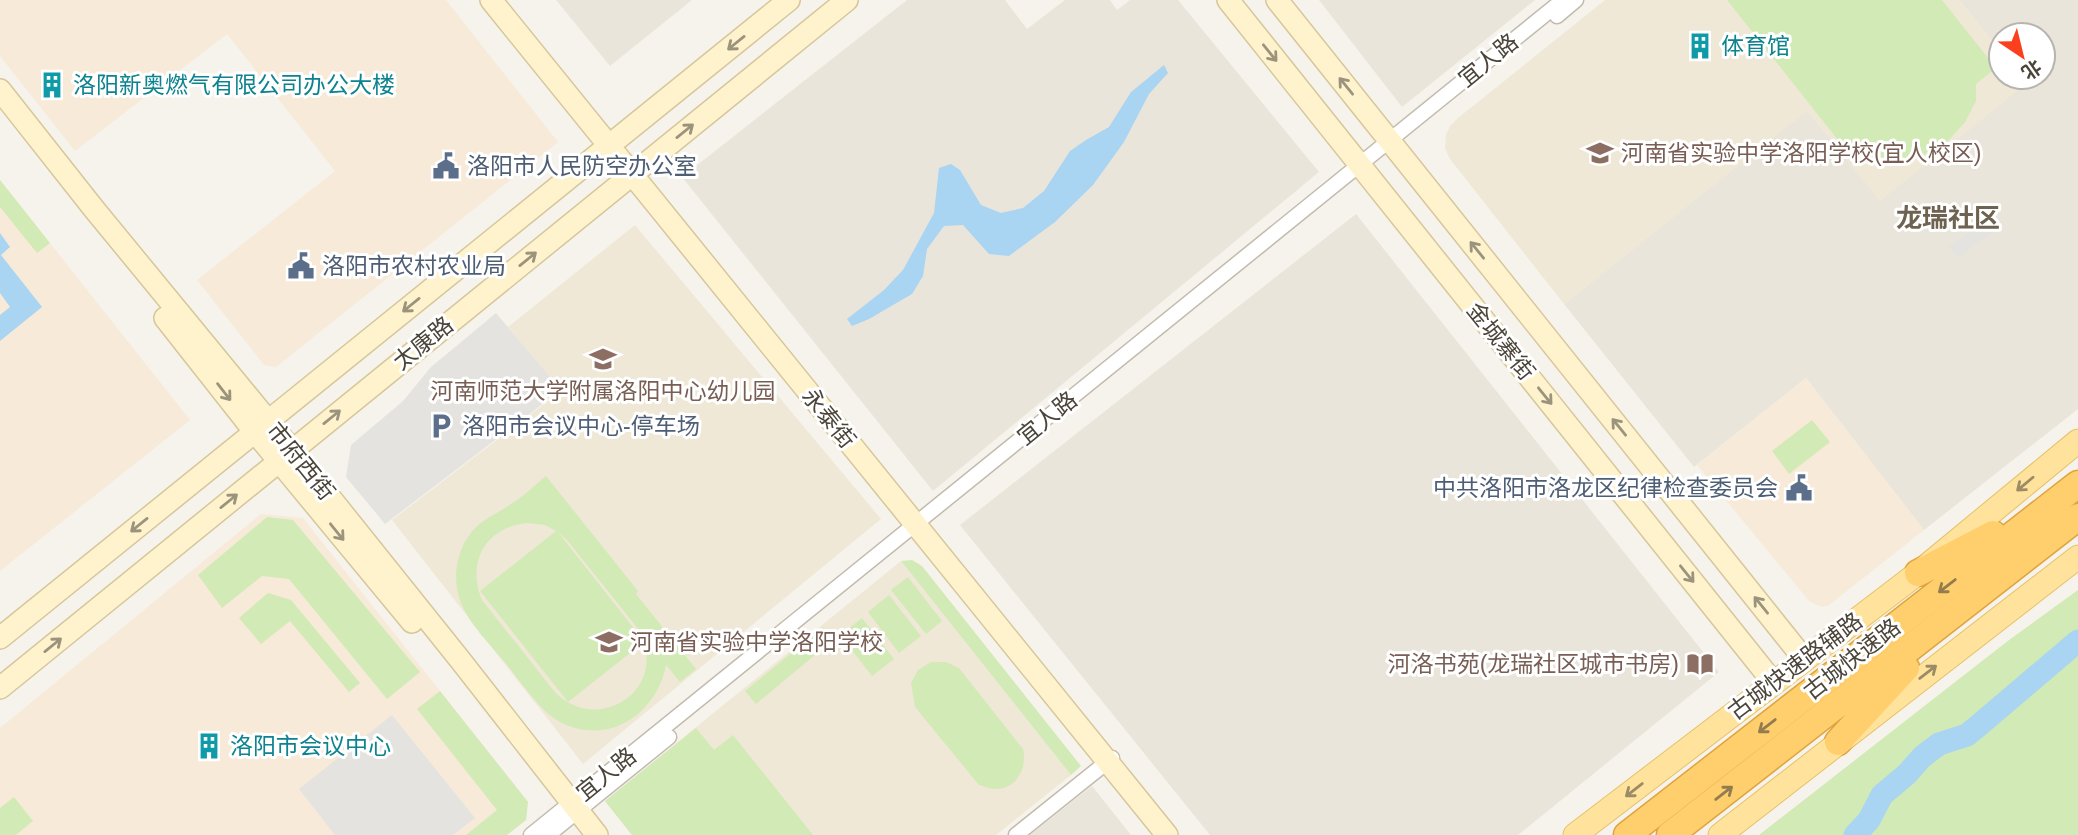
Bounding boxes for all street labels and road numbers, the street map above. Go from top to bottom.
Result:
street label: 宜人路 [1453,28,1523,92]
street label: 金城寨街 [1462,297,1540,385]
street label: 太康路 [388,311,458,375]
street label: 永泰街 [797,383,861,453]
street label: 宜人路 [1012,386,1082,450]
street label: 市府西街 [262,417,340,505]
street label: 古城快速路辅路 [1723,607,1867,725]
street label: 古城快速路 [1799,613,1905,705]
street label: 宜人路 [571,742,641,806]

